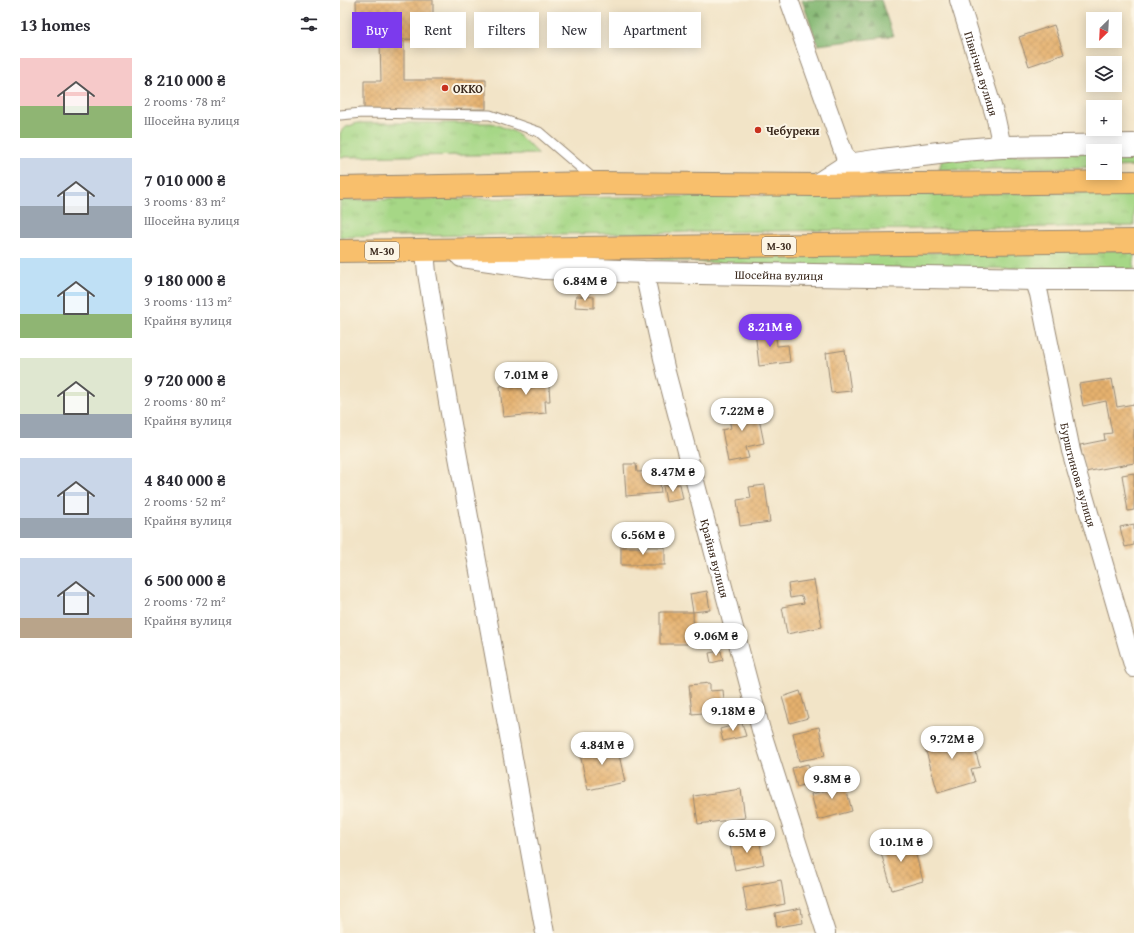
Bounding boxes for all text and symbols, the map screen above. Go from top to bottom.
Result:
text: 13 homes [20,12,91,37]
chip: Buy [352,12,402,48]
chip: Rent [410,12,466,48]
chip: Filters [474,12,539,48]
chip: New [547,12,601,48]
chip: Apartment [609,12,701,48]
north arrow [1086,12,1122,48]
map controls [1086,12,1122,180]
icon: filters [298,13,320,35]
street label: Північна вулиця [961,29,1003,118]
button: layers [1086,56,1122,92]
text: 8 210 000 ₴ [144,67,226,92]
icon: home [52,74,100,122]
place label: OKKO [453,80,483,97]
marker: OKKO [440,83,450,93]
text: 2 rooms · 78 m² [144,92,226,111]
button: + [1086,100,1122,136]
text: Шосейна вулиця [144,111,240,130]
place label: Чебуреки [766,122,820,139]
marker: Чебуреки [753,125,763,135]
button: − [1086,144,1122,180]
text: 7 010 000 ₴ [144,167,226,192]
icon: home [52,174,100,222]
text: 3 rooms · 83 m² [144,192,226,211]
text: Шосейна вулиця [144,211,240,230]
road number: М-30 [762,237,796,255]
road number: М-30 [365,242,399,260]
street label: Шосейна вулиця [735,265,823,284]
text: 9 180 000 ₴ [144,267,226,292]
pin: 6.84M ₴ [548,268,622,302]
text: 6.84M ₴ [563,271,607,290]
icon: home [52,274,100,322]
text: 3 rooms · 113 m² [144,292,232,311]
text: Крайня вулиця [144,311,232,330]
pin: 8.21M ₴ [733,314,807,348]
text: 8.21M ₴ [748,317,792,336]
pin: 7.01M ₴ [489,362,563,396]
text: 7.01M ₴ [504,365,548,384]
text: 9 720 000 ₴ [144,367,226,392]
icon: home [52,374,100,422]
text: 2 rooms · 80 m² [144,392,226,411]
pin: 7.22M ₴ [705,398,779,432]
text: 7.22M ₴ [720,401,764,420]
text: Крайня вулиця [144,411,232,430]
street label: Бурштинова вулиця [1057,421,1101,529]
pin: 8.47M ₴ [636,459,710,493]
text: 8.47M ₴ [651,462,695,481]
text: 4 840 000 ₴ [144,467,226,492]
icon: home [52,474,100,522]
text: 2 rooms · 52 m² [144,492,226,511]
text: Крайня вулиця [144,511,232,530]
street label: Крайня вулиця [697,517,734,600]
pin: 6.56M ₴ [606,522,680,556]
text: 6.56M ₴ [621,525,665,544]
text: 6 500 000 ₴ [144,567,226,592]
icon: home [52,574,100,622]
text: 2 rooms · 72 m² [144,592,226,611]
text: Крайня вулиця [144,611,232,630]
pin: 9.06M ₴ [679,623,753,657]
text: 9.06M ₴ [694,626,738,645]
pin: 9.18M ₴ [696,698,770,732]
text: 9.18M ₴ [711,701,755,720]
pin: 9.72M ₴ [915,726,989,760]
text: 9.72M ₴ [930,729,974,748]
pin: 4.84M ₴ [565,732,639,766]
text: 4.84M ₴ [580,735,624,754]
pin: 9.8M ₴ [799,766,865,800]
text: 9.8M ₴ [813,769,851,788]
pin: 6.5M ₴ [714,820,780,854]
text: 6.5M ₴ [728,823,766,842]
pin: 10.1M ₴ [864,829,938,863]
text: 10.1M ₴ [879,832,923,851]

